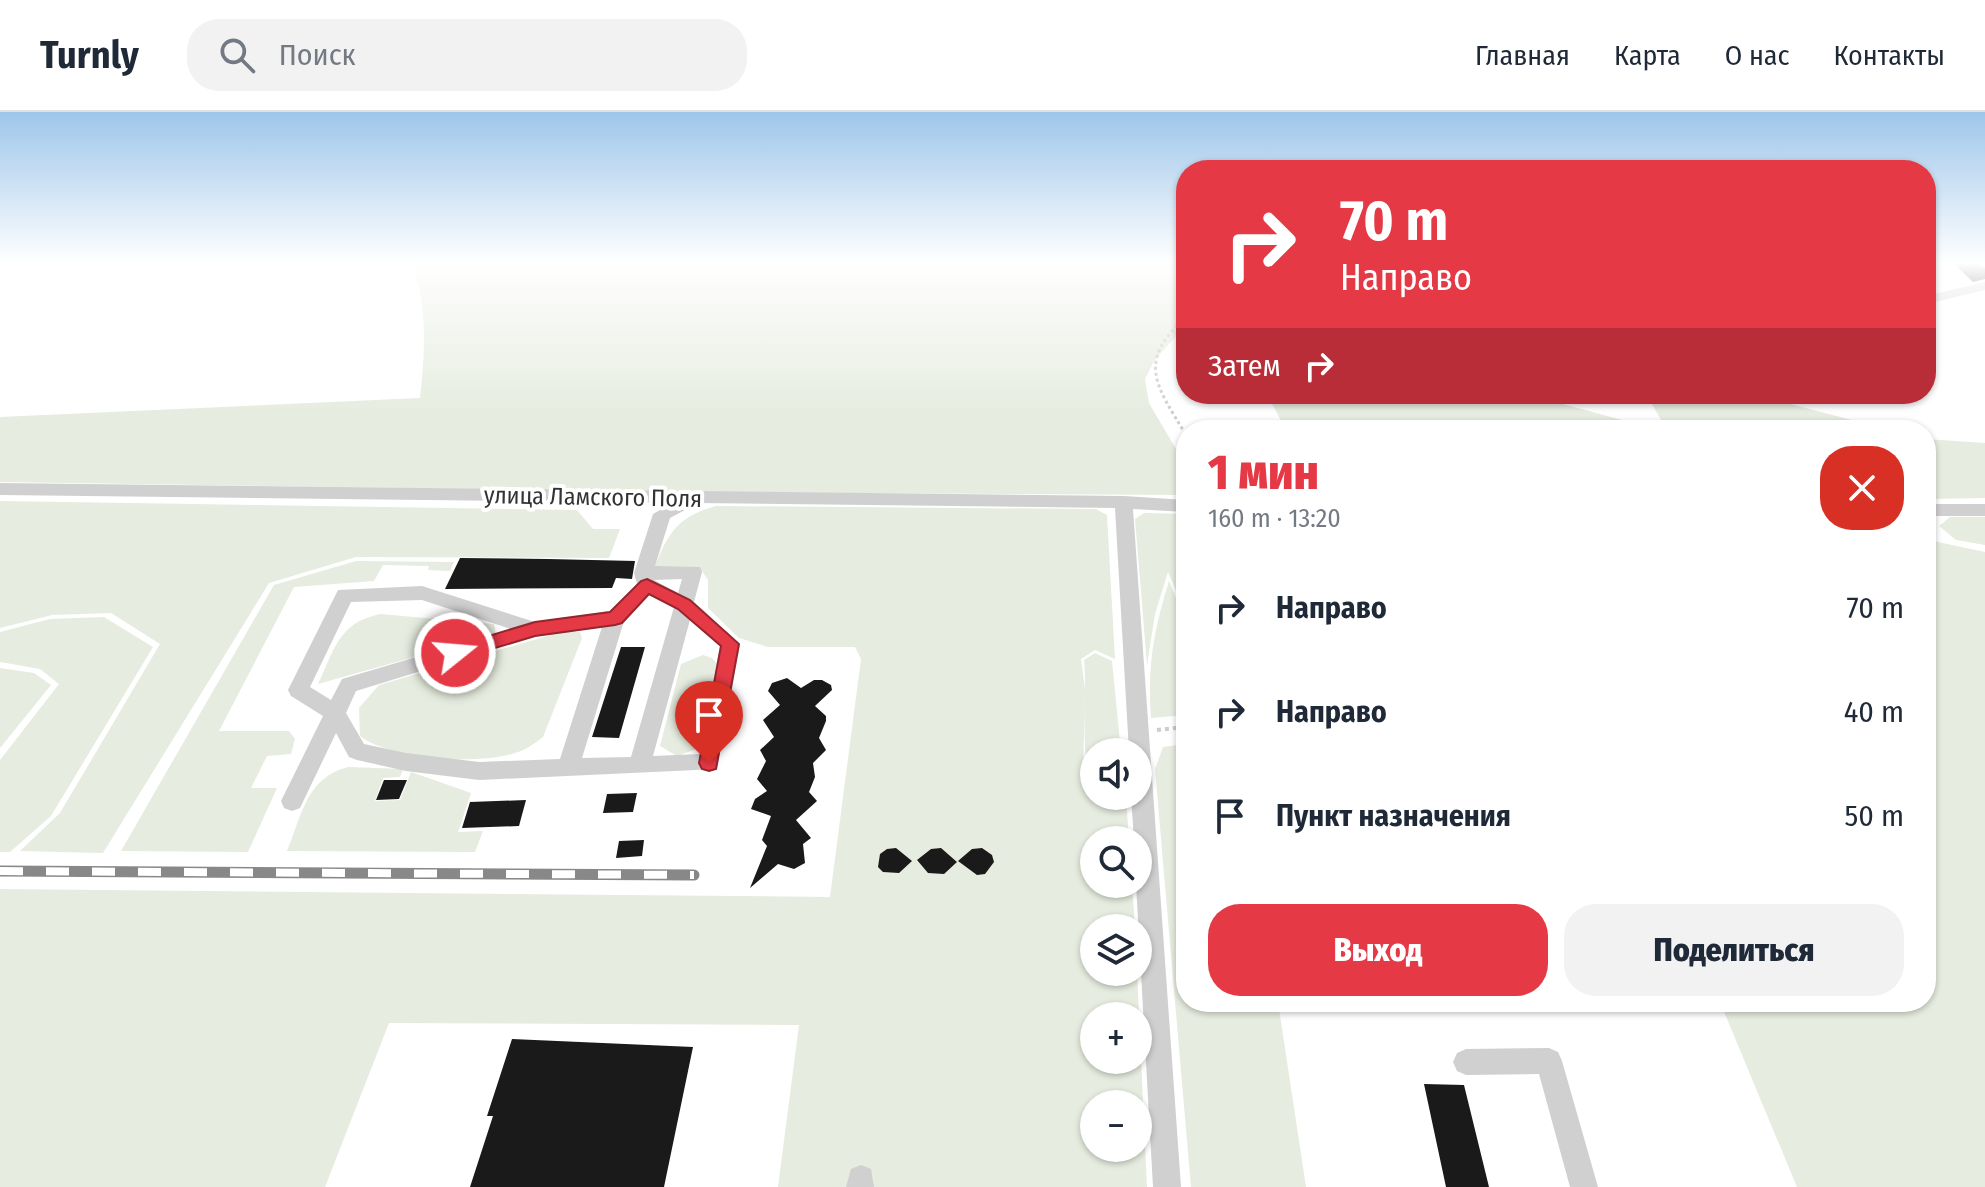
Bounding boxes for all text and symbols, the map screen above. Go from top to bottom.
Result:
search box [187,19,747,91]
text: Turnly [40,32,139,78]
icon: search [215,33,259,77]
text: Поиск [279,37,356,73]
text: Главная [1475,39,1570,72]
text: Карта [1614,39,1681,72]
text: О нас [1725,39,1790,72]
text: Контакты [1834,39,1945,72]
text: 70 m [1340,188,1448,255]
icon: right [1208,192,1312,296]
text: Направо [1340,256,1472,300]
icon: right [1297,344,1341,388]
text: Затем [1208,348,1281,384]
text: 1 мин [1208,444,1319,502]
button: close [1820,446,1904,530]
street label: улица Ламского Поля [484,481,702,513]
text: 160 m · 13:20 [1208,503,1341,534]
icon: right [1208,586,1252,630]
text: Направо [1276,590,1387,626]
text: 70 m [1846,590,1904,626]
position arrow [413,611,497,695]
pin [675,681,743,763]
icon: right [1208,690,1252,734]
icon: arrive [687,693,731,737]
text: Направо [1276,694,1387,730]
text: 40 m [1844,694,1904,730]
map controls [1080,738,1152,1162]
button: sound [1080,738,1152,810]
icon: arrive [1208,794,1252,838]
text: Пункт назначения [1276,798,1511,834]
text: 50 m [1844,798,1904,834]
button: search [1080,826,1152,898]
button: Выход [1208,904,1548,996]
button: Поделиться [1564,904,1904,996]
button: layers [1080,914,1152,986]
button: + [1080,1002,1152,1074]
button: − [1080,1090,1152,1162]

